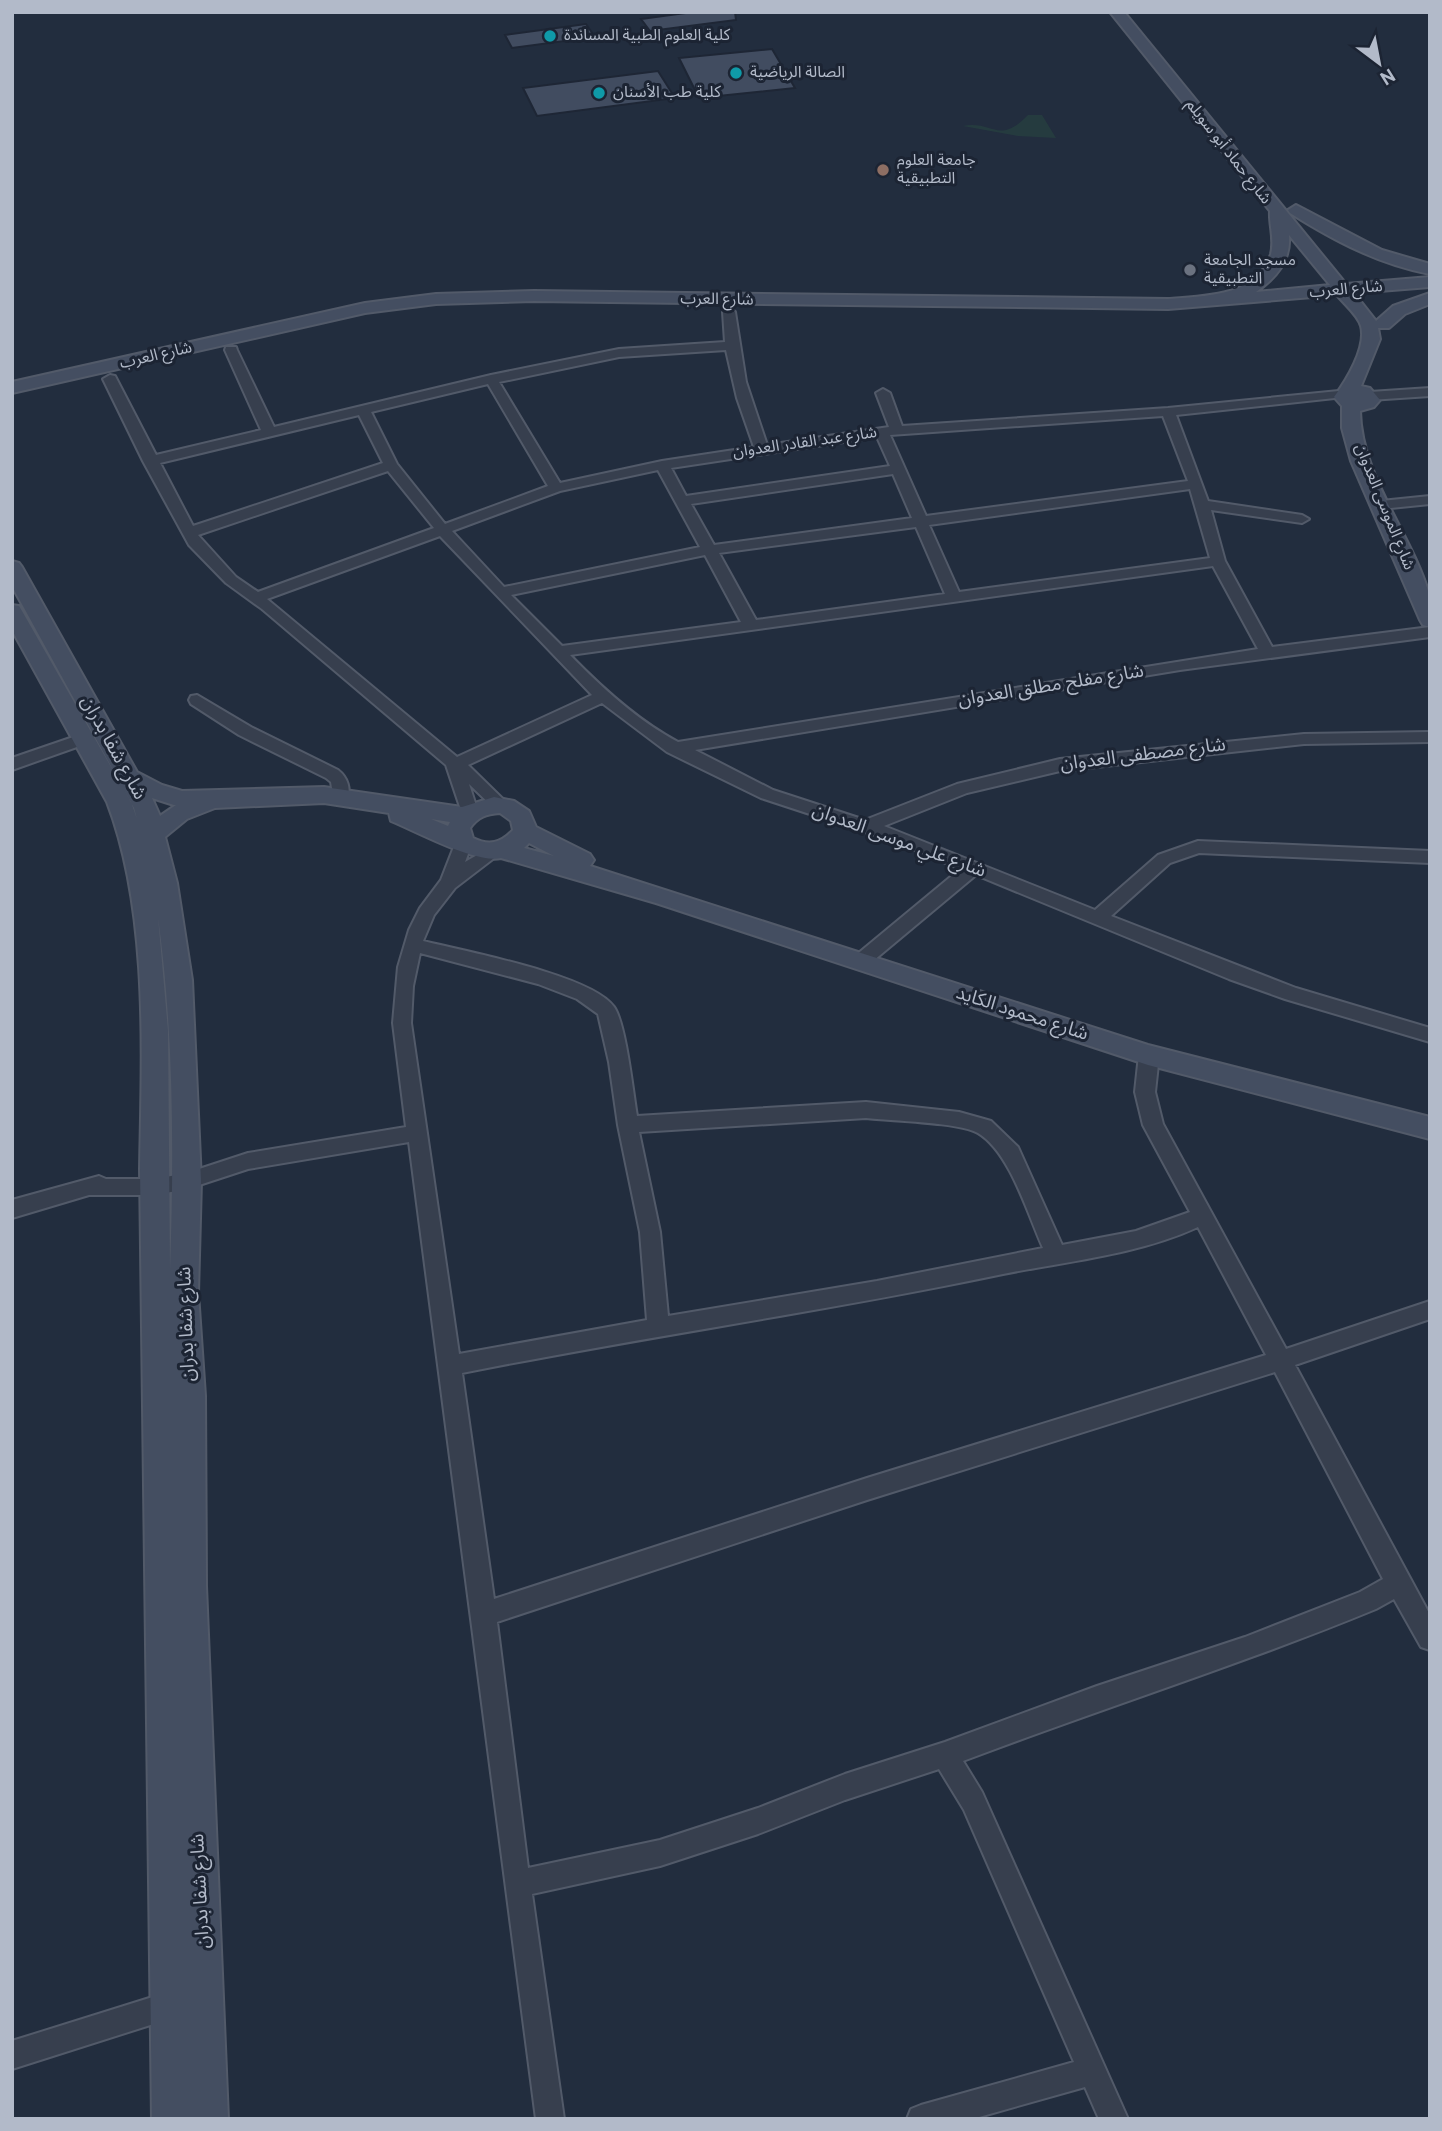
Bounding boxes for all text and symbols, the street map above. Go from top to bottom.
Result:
place label: كلية العلوم الطبية المساندة [564,26,731,47]
marker: كلية العلوم الطبية المساندة [542,28,558,44]
north arrow [1344,28,1414,98]
text: N [1375,62,1399,90]
place label: الصالة الرياضية [750,63,845,83]
marker: الصالة الرياضية [728,65,744,81]
place label: كلية طب الأسنان [613,83,721,103]
marker: كلية طب الأسنان [591,85,607,101]
street label: شارع حماد أبو سويلم [1180,95,1276,209]
place label: جامعة العلوم التطبيقية [897,151,976,189]
marker: جامعة العلوم التطبيقية [875,162,891,178]
place label: مسجد الجامعة التطبيقية [1204,251,1296,289]
marker: مسجد الجامعة التطبيقية [1182,262,1198,278]
street label: شارع العرب [1309,277,1384,304]
street label: شارع العرب [680,289,754,312]
street label: شارع العرب [118,338,194,375]
street label: شارع عبد القادر العدوان [732,423,878,464]
street label: شارع الموسى العدوان [1349,441,1418,573]
street label: شارع مفلح مطلق العدوان [956,659,1146,714]
street label: شارع شفا بدران [75,692,151,804]
street label: شارع مصطفى العدوان [1059,733,1227,777]
street label: شارع علي موسى العدوان [808,798,989,885]
street label: شارع محمود الكايد [953,981,1091,1047]
street label: شارع شفا بدران [173,1266,201,1382]
street label: شارع شفا بدران [186,1833,216,1949]

